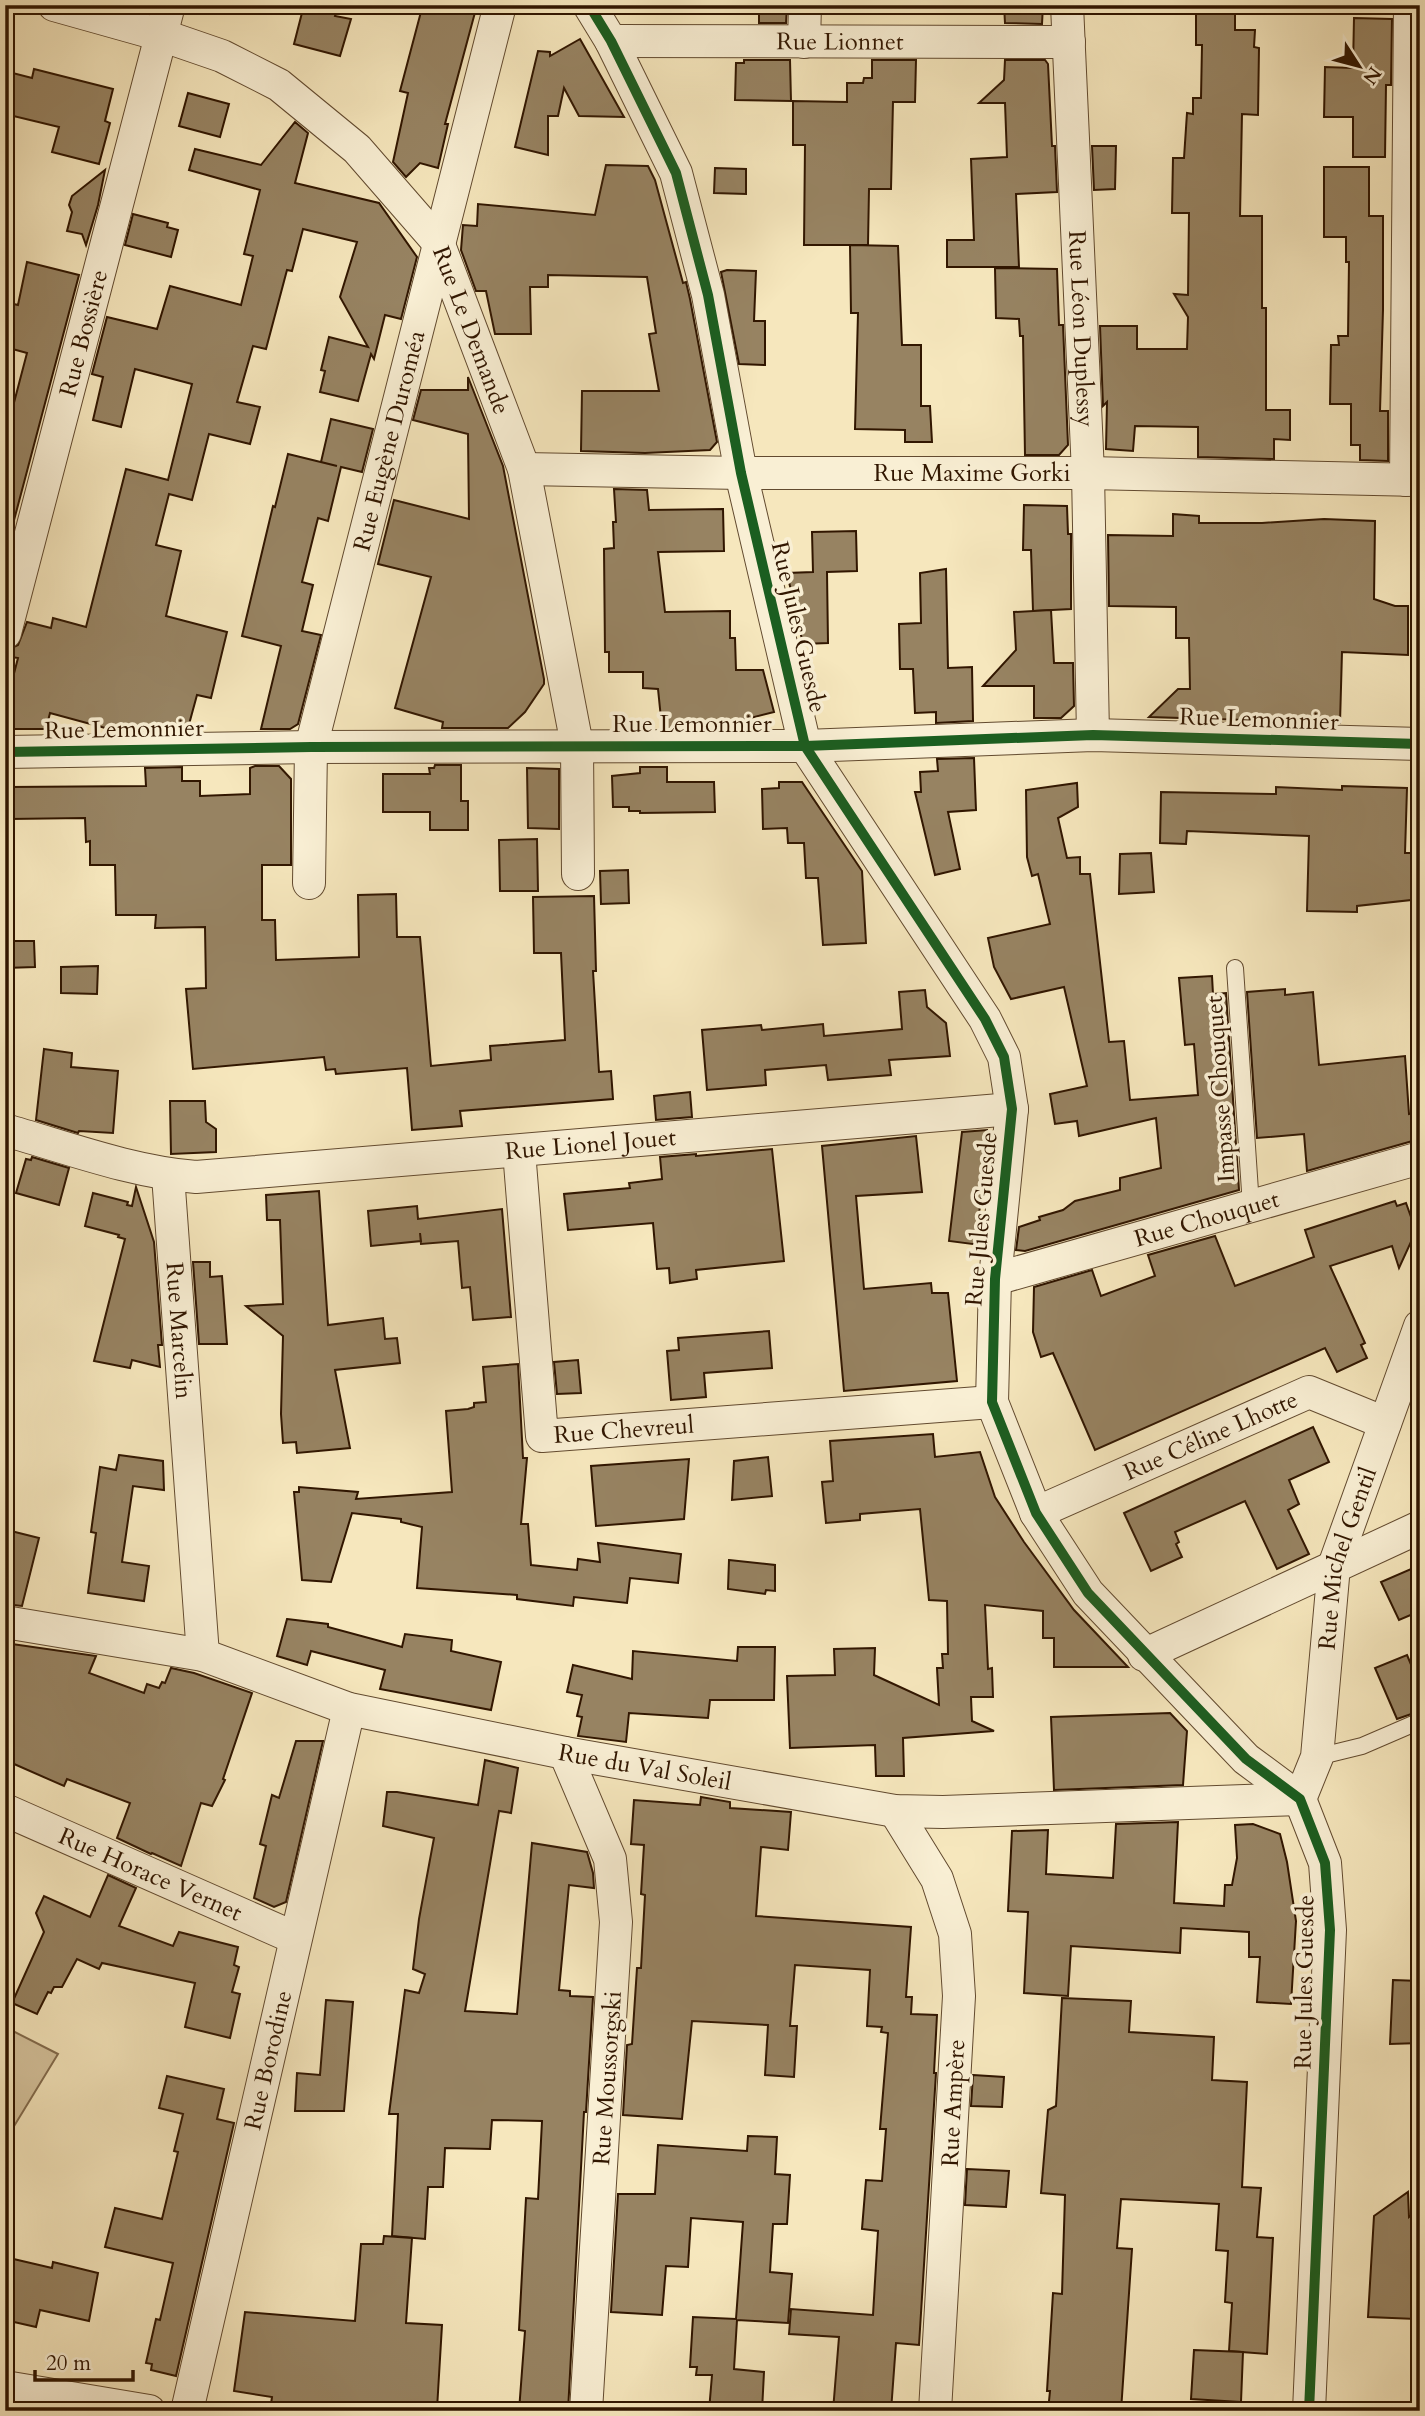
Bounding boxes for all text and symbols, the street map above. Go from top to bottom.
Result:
street label: Rue Lionnet [776,25,904,59]
north arrow [1324,32,1394,102]
text: N [1356,61,1387,90]
street label: Rue Léon Duplessy [1060,230,1102,428]
street label: Rue Le Demande [424,241,518,419]
street label: Rue Bossière [51,266,116,400]
street label: Rue Eugène Duroméa [346,326,434,555]
street label: Rue Maxime Gorki [874,457,1071,490]
street label: Rue Jules Guesde [763,538,834,716]
street label: Rue Lemonnier [1179,700,1340,739]
street label: Rue Lemonnier [612,708,772,741]
street label: Rue Lemonnier [44,712,204,747]
street label: Impasse Chouquet [1197,994,1243,1183]
street label: Rue Lionel Jouet [504,1121,678,1168]
street label: Rue Jules Guesde [957,1131,1006,1307]
street label: Rue Chouquet [1130,1183,1283,1256]
street label: Rue Marcelin [157,1261,200,1401]
street label: Rue Céline Lhotte [1119,1383,1303,1489]
street label: Rue Chevreul [552,1409,695,1452]
street label: Rue Michel Gentil [1311,1463,1385,1651]
street label: Rue du Val Soleil [556,1736,734,1799]
street label: Rue Horace Vernet [53,1820,247,1930]
street label: Rue Jules Guesde [1286,1894,1323,2070]
street label: Rue Borodine [236,1987,301,2133]
street label: Rue Moussorgski [585,1989,630,2166]
street label: Rue Ampère [934,2038,973,2168]
scale bar [35,2339,133,2383]
text: 20 m [46,2349,91,2378]

